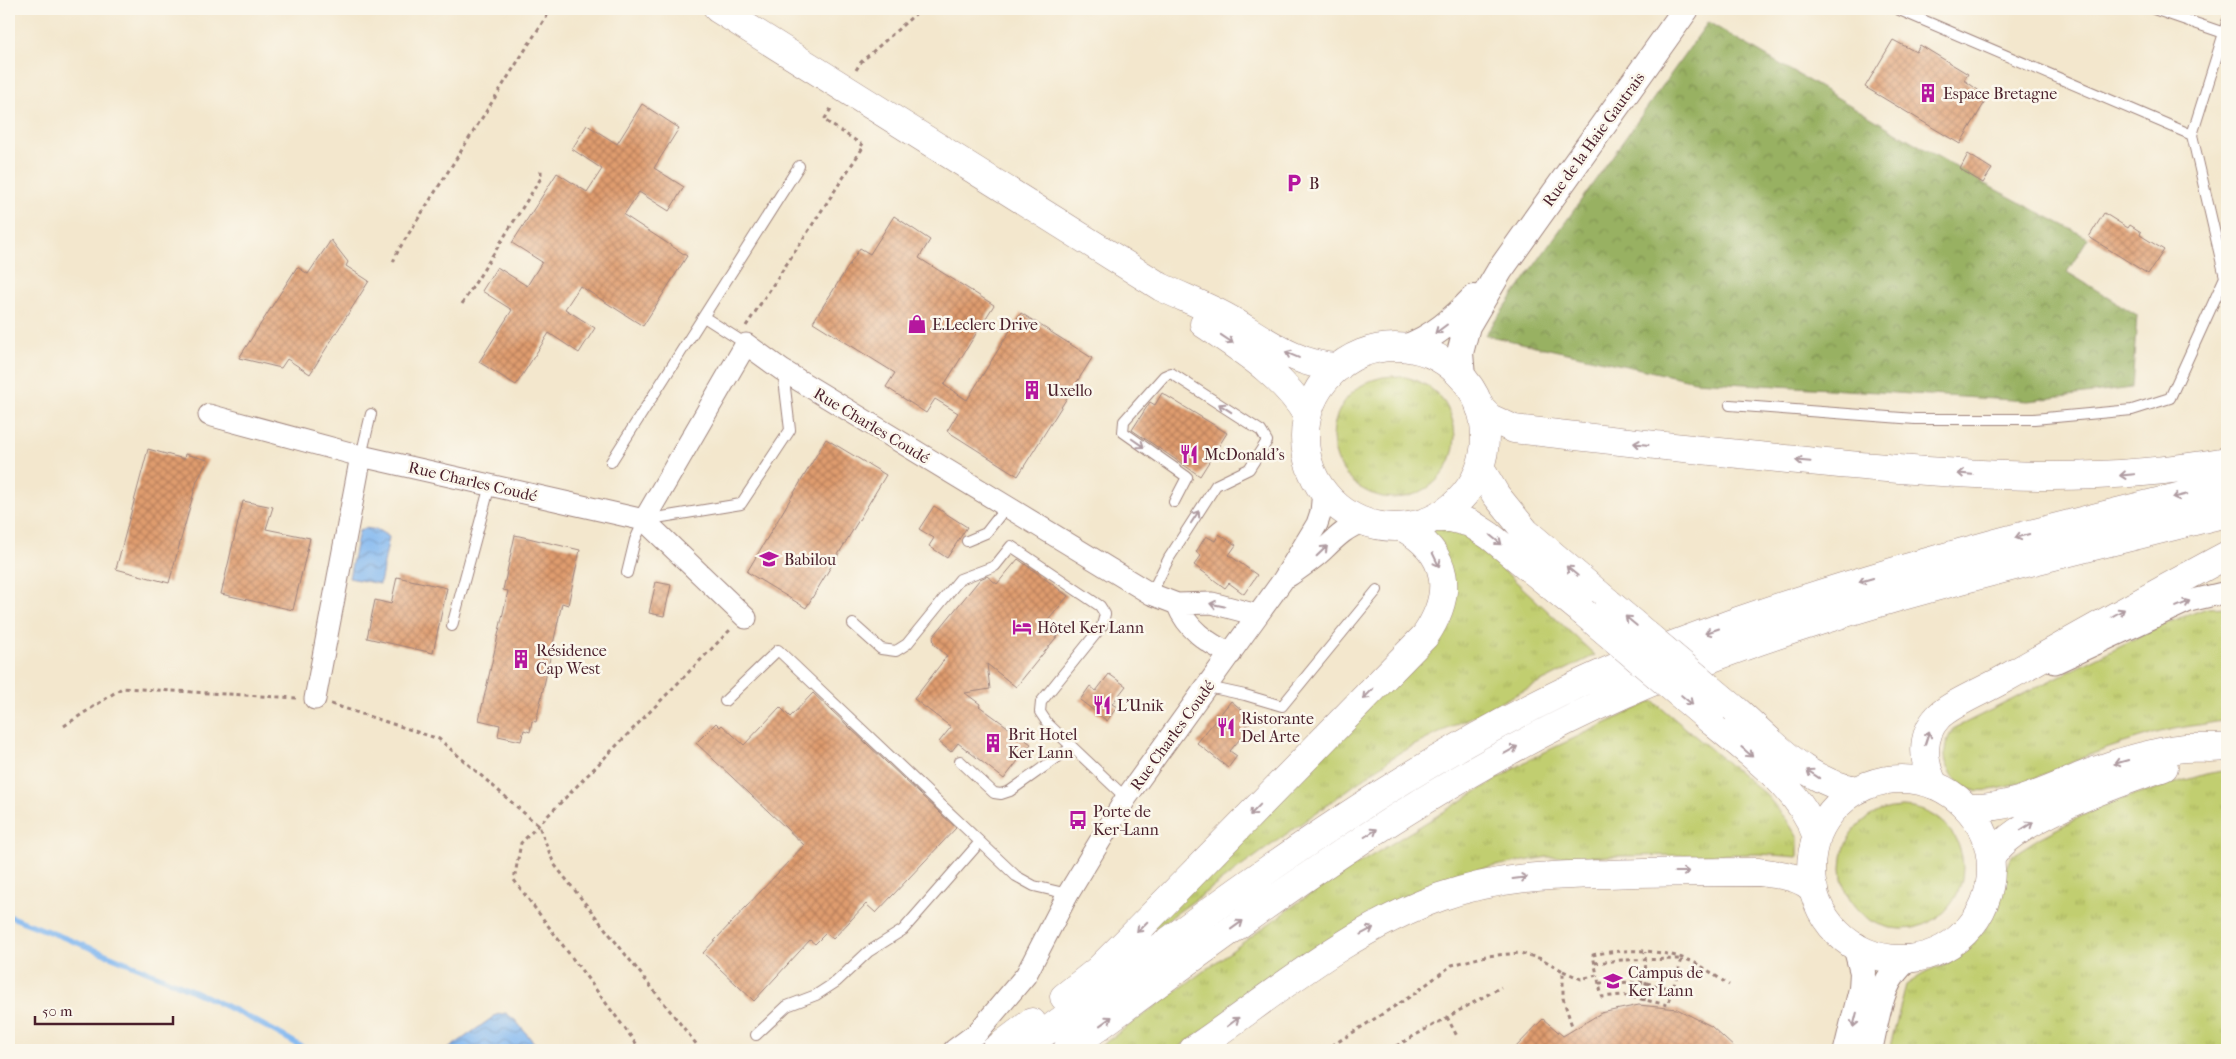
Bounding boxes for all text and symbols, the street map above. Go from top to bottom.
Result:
street label: Rue de la Haie Gautrais [1538,68,1649,210]
building icon: Espace Bretagne [1917,82,1939,104]
place label: Espace Bretagne [1943,84,2057,103]
parking icon: B [1283,172,1305,194]
place label: B [1309,174,1319,193]
shop icon: E.Leclerc Drive [906,313,928,335]
place label: E.Leclerc Drive [932,315,1038,334]
one-way arrow [1434,324,1448,334]
one-way arrow [1219,334,1233,344]
one-way arrow [1285,350,1300,360]
building icon: Uxello [1021,379,1043,401]
place label: Uxello [1047,381,1092,400]
street label: Rue Charles Coudé [811,383,933,467]
one-way arrow [1218,402,1232,413]
one-way arrow [1131,438,1145,448]
one-way arrow [1633,439,1649,449]
restaurant icon: McDonald's [1178,443,1200,465]
place label: McDonald's [1204,445,1285,464]
street label: Rue Charles Coudé [407,457,539,506]
one-way arrow [1795,457,1811,466]
one-way arrow [1957,470,1973,479]
one-way arrow [2119,470,2135,479]
one-way arrow [2172,492,2188,501]
one-way arrow [1190,510,1200,524]
one-way arrow [2015,532,2031,542]
one-way arrow [1489,535,1502,546]
one-way arrow [1315,545,1327,557]
school or university icon: Babilou [758,548,780,570]
place label: Babilou [784,550,836,569]
one-way arrow [1432,552,1441,567]
one-way arrow [1566,565,1579,577]
one-way arrow [1858,576,1874,586]
one-way arrow [1210,599,1226,609]
one-way arrow [2175,599,2190,608]
one-way arrow [2111,608,2125,618]
hotel icon: Hôtel Ker Lann [1011,616,1033,638]
one-way arrow [1625,616,1638,627]
place label: Hôtel Ker Lann [1037,618,1145,637]
one-way arrow [1704,627,1720,636]
place label: Résidence Cap West [536,641,607,678]
building icon: Résidence Cap West [510,648,532,670]
street label: Rue Charles Coudé [1126,676,1219,794]
one-way arrow [1362,687,1374,700]
restaurant icon: L'Unik [1091,694,1113,716]
one-way arrow [1680,695,1693,706]
place label: L'Unik [1117,696,1165,715]
place label: Ristorante Del Arte [1241,709,1314,746]
restaurant icon: Ristorante Del Arte [1215,716,1237,738]
place label: Brit Hotel Ker Lann [1008,725,1078,762]
one-way arrow [1922,730,1932,746]
building icon: Brit Hotel Ker Lann [982,732,1004,754]
one-way arrow [1503,745,1517,755]
one-way arrow [1740,746,1753,757]
one-way arrow [2114,758,2130,768]
one-way arrow [1806,769,1820,779]
place label: Porte de Ker-Lann [1093,802,1160,839]
one-way arrow [1249,804,1261,816]
bus stop icon: Porte de Ker-Lann [1067,809,1089,831]
one-way arrow [2020,821,2034,832]
one-way arrow [1364,828,1378,838]
one-way arrow [1674,867,1690,877]
one-way arrow [1512,873,1528,883]
one-way arrow [1136,920,1148,933]
one-way arrow [1230,920,1244,930]
one-way arrow [1360,926,1375,936]
place label: Campus de Ker Lann [1628,963,1703,1000]
school or university icon: Campus de Ker Lann [1602,970,1624,992]
scale bar [35,994,172,1026]
text: 50 m [42,1002,73,1020]
one-way arrow [1850,1011,1859,1027]
one-way arrow [1099,1016,1112,1027]
one-way arrow [1226,1017,1240,1027]

